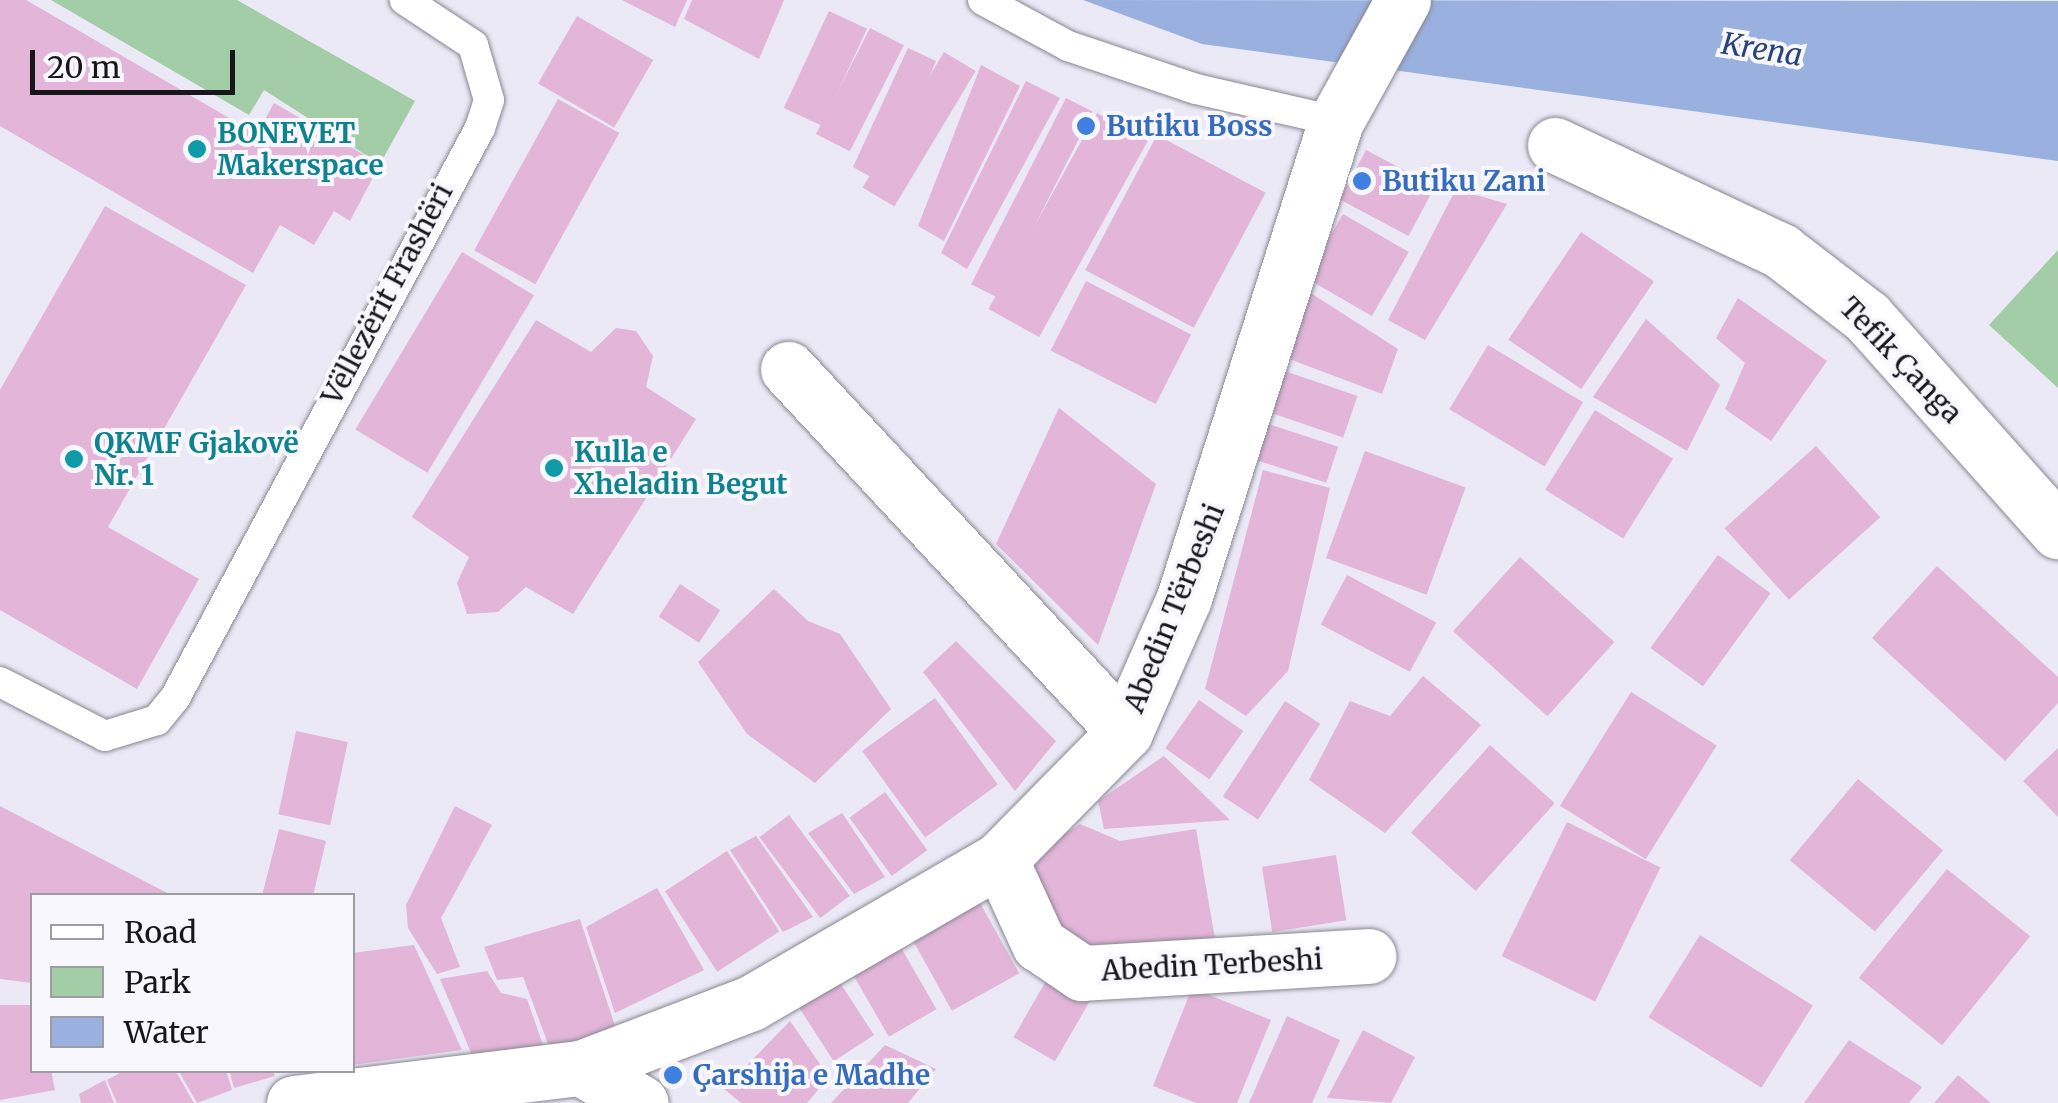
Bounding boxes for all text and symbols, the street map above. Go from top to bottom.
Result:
water label: Krena [1719,25,1805,73]
scale bar [35,30,240,92]
text: 20 m [47,48,120,86]
place label: Butiku Boss [1106,109,1272,143]
marker: Butiku Boss [1075,115,1097,137]
place label: BONEVET Makerspace [217,116,384,182]
marker: BONEVET Makerspace [186,138,208,160]
place label: Butiku Zani [1382,164,1546,198]
marker: Butiku Zani [1351,170,1373,192]
street label: Vëllezërit Frashëri [315,178,459,410]
street label: Tefik Çanga [1833,290,1969,430]
place label: QKMF Gjakovë Nr. 1 [94,426,299,492]
place label: Kulla e Xheladin Begut [574,435,788,501]
marker: QKMF Gjakovë Nr. 1 [63,448,85,470]
marker: Kulla e Xheladin Begut [543,457,565,479]
street label: Abedin Tërbeshi [1117,499,1231,717]
legend [30,893,355,1073]
text: Road [124,913,197,951]
street label: Abedin Terbeshi [1100,942,1324,988]
text: Park [124,963,191,1001]
text: Water [124,1013,209,1051]
place label: Çarshija e Madhe [693,1058,930,1092]
marker: Çarshija e Madhe [662,1064,684,1086]

